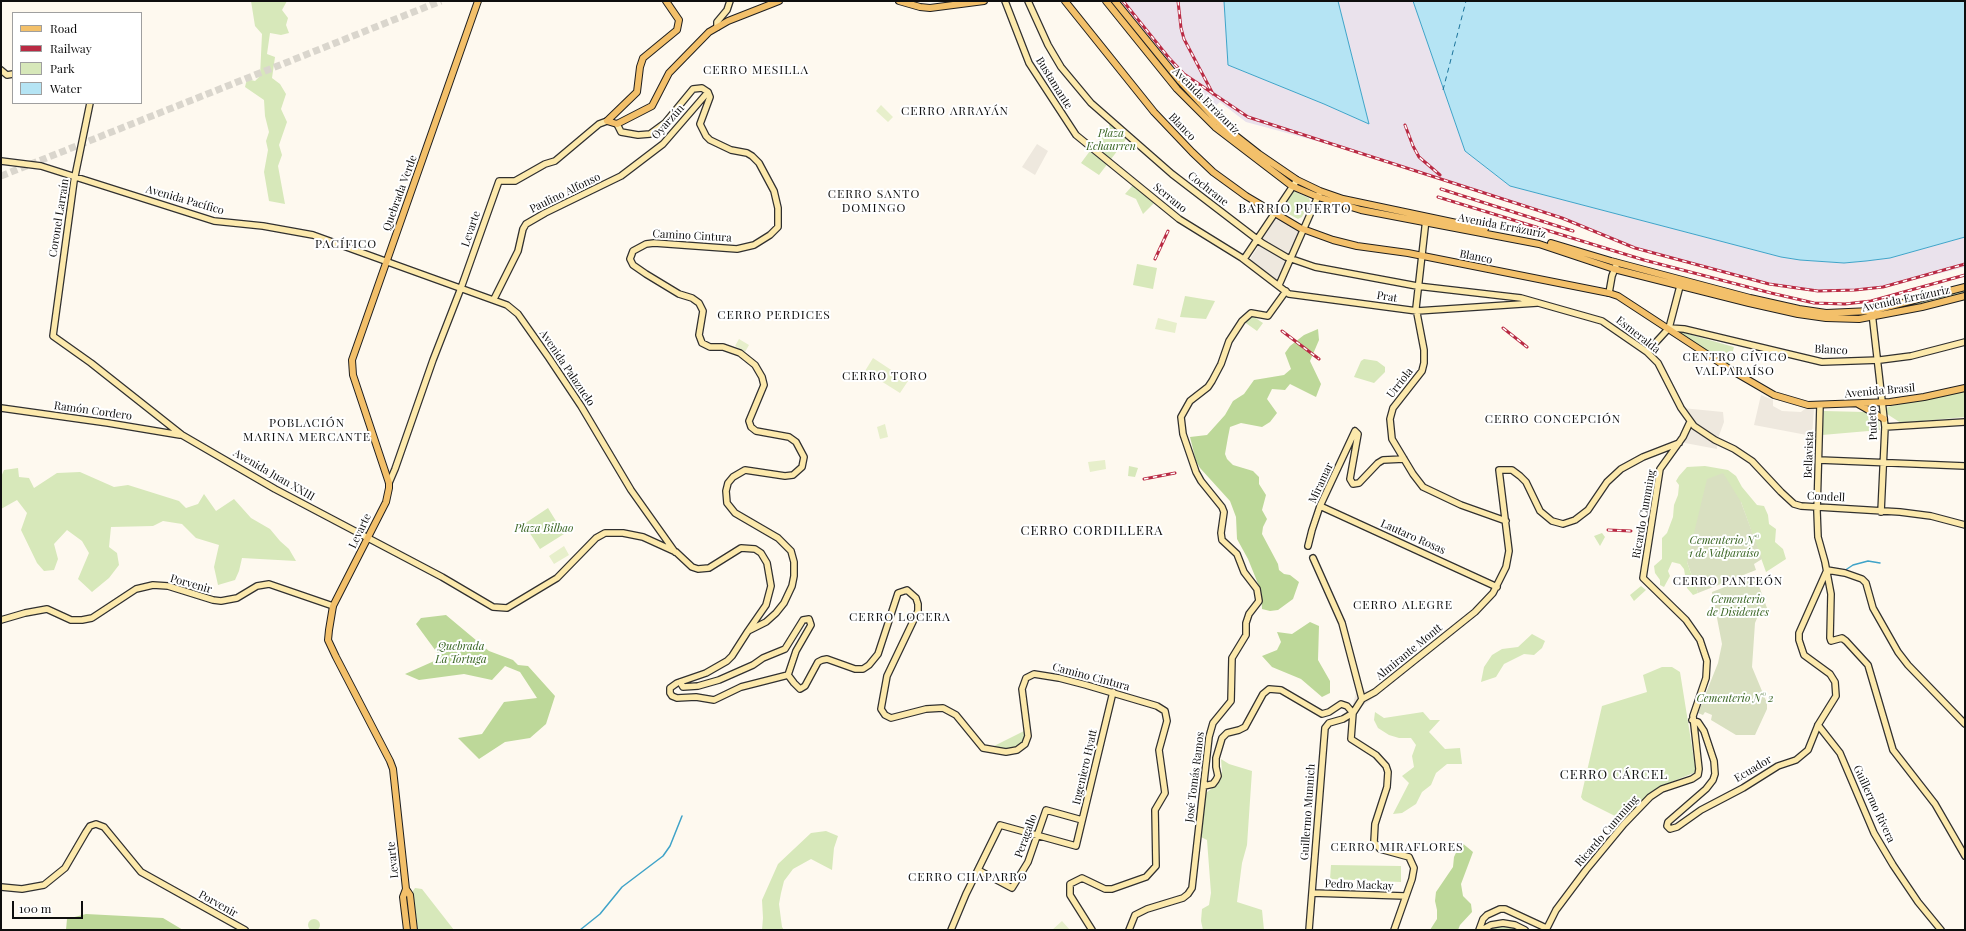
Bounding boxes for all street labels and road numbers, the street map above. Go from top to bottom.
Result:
street label: Bustamante [1033,55,1075,111]
street label: Avenida Errázuriz [1170,65,1242,137]
street label: Oyarzún [649,102,687,142]
street label: Blanco [1166,110,1198,144]
street label: Quebrada Verde [380,153,420,233]
street label: Cochrane [1185,169,1231,209]
street label: Paulino Alfonso [527,170,603,216]
street label: Coronel Larraín [46,178,72,258]
street label: Serrano [1151,180,1189,216]
street label: Avenida Pacífico [144,183,226,217]
street label: Levarte [459,209,483,249]
street label: Avenida Errázuriz [1457,211,1547,241]
street label: Camino Cintura [652,227,732,245]
street label: Blanco [1458,247,1494,267]
street label: Avenida Errázuriz [1861,283,1951,315]
street label: Prat [1376,289,1398,305]
street label: Esmeralda [1613,314,1663,356]
street label: Avenida Palazuelo [537,327,597,409]
street label: Blanco [1814,343,1848,357]
street label: Urriola [1384,365,1416,401]
street label: Avenida Brasil [1844,381,1916,401]
street label: Ramón Cordero [53,399,133,423]
street label: Pudeto [1866,405,1880,441]
street label: Bellavista [1802,431,1816,479]
street label: Avenida Juan XXIII [231,446,317,504]
street label: Miramar [1306,461,1336,505]
street label: Ricardo Cumming [1630,469,1658,559]
street label: Condell [1806,489,1846,505]
street label: Levarte [346,511,374,551]
street label: Lautaro Rosas [1379,517,1447,557]
street label: Porvenir [169,572,213,596]
street label: Almirante Montt [1373,621,1445,683]
street label: Camino Cintura [1051,660,1131,694]
street label: Ingeniero Hyatt [1070,728,1100,806]
street label: José Tomás Ramos [1183,731,1207,823]
street label: Ecuador [1732,753,1774,785]
street label: Guillermo Munnich [1298,763,1318,861]
street label: Guillermo Rivera [1850,763,1898,845]
street label: Ricardo Cumming [1572,793,1642,869]
street label: Peragallo [1012,812,1040,860]
street label: Levarte [384,841,402,879]
street label: Pedro Mackay [1324,877,1394,893]
street label: Porvenir [196,888,240,920]

